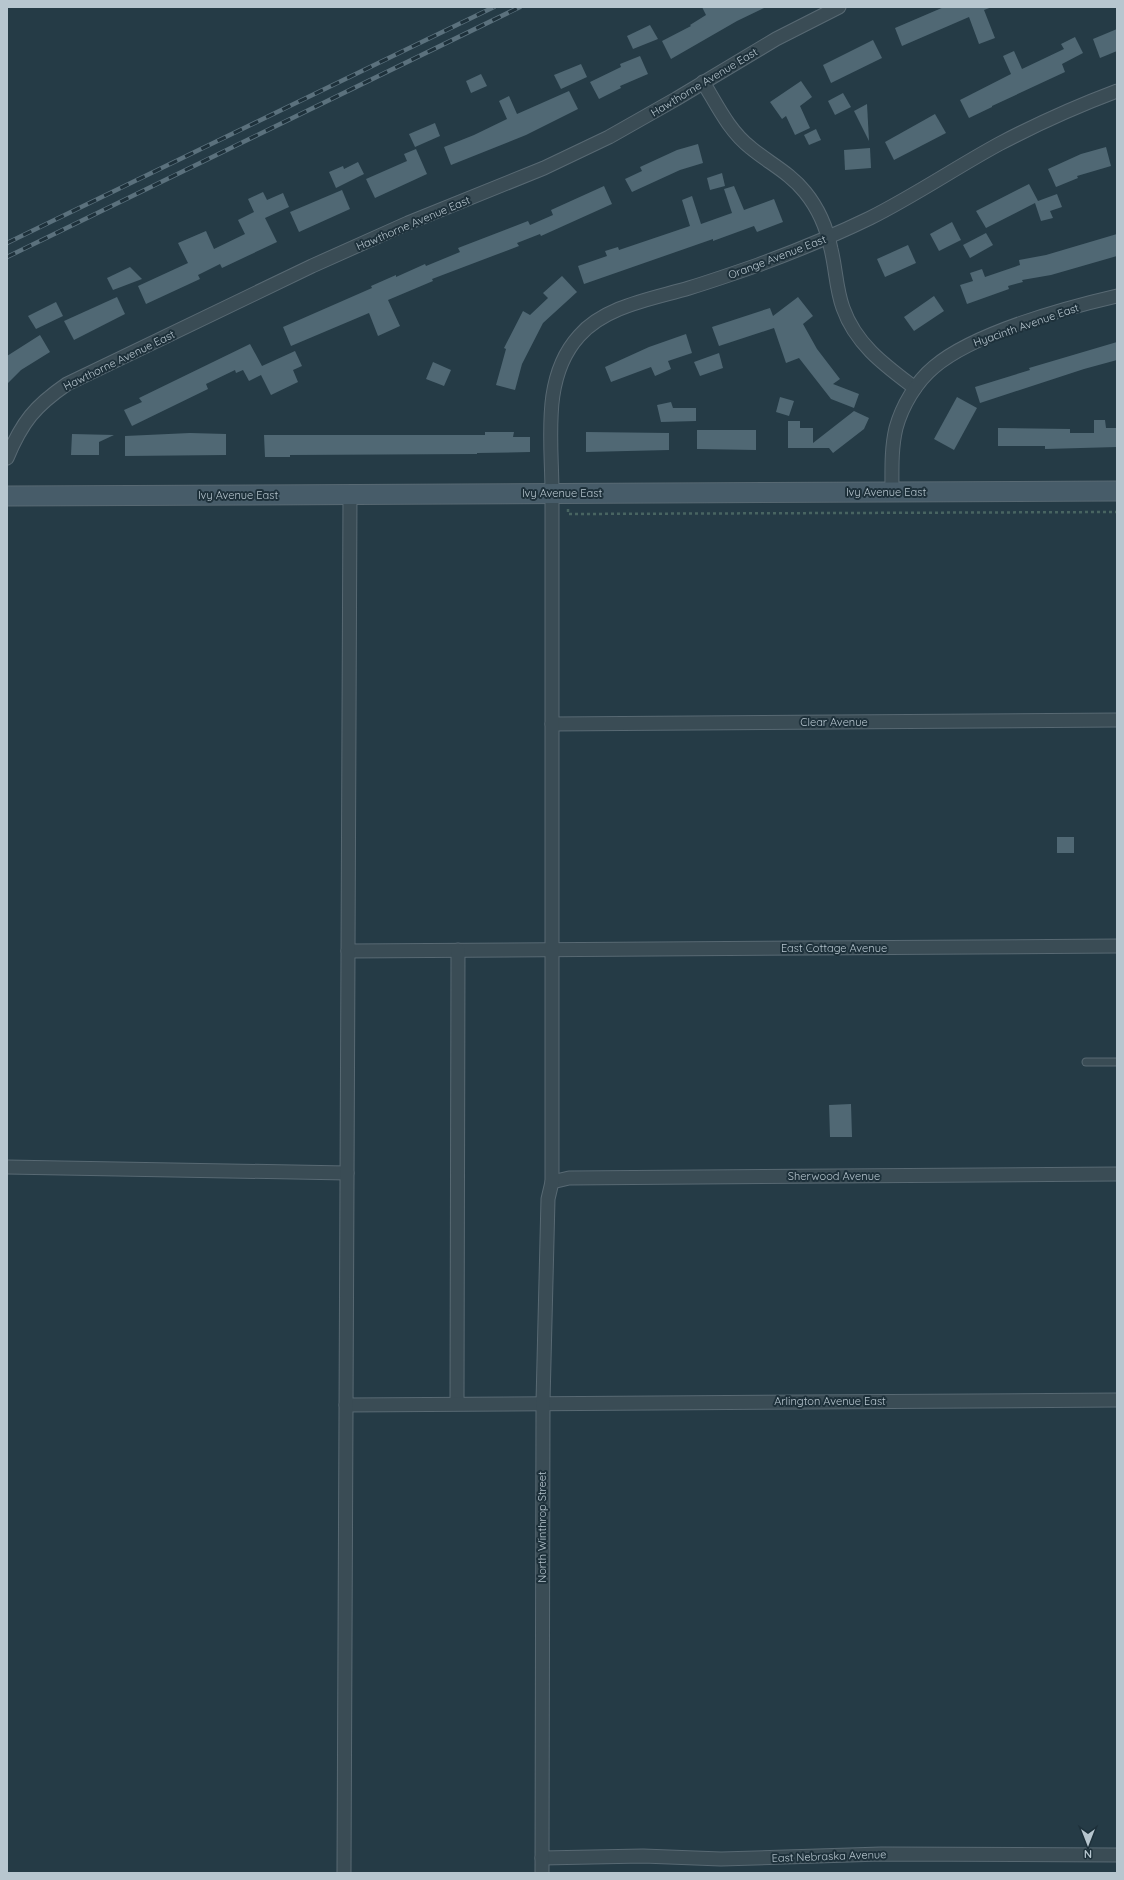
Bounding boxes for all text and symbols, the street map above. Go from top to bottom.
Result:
street label: Hawthorne Avenue East [648,44,760,119]
street label: Hawthorne Avenue East [354,193,472,253]
street label: Orange Avenue East [726,232,828,282]
street label: Hyacinth Avenue East [971,300,1081,350]
street label: Hawthorne Avenue East [61,327,177,393]
street label: Ivy Avenue East [846,485,926,499]
street label: Ivy Avenue East [522,486,602,500]
street label: Ivy Avenue East [198,488,278,502]
street label: Clear Avenue [800,715,868,729]
street label: East Cottage Avenue [781,941,887,955]
street label: Sherwood Avenue [788,1169,880,1183]
street label: Arlington Avenue East [774,1394,886,1408]
street label: North Winthrop Street [535,1471,549,1583]
north arrow [1068,1824,1108,1864]
street label: East Nebraska Avenue [771,1847,887,1865]
text: N [1084,1847,1092,1861]

